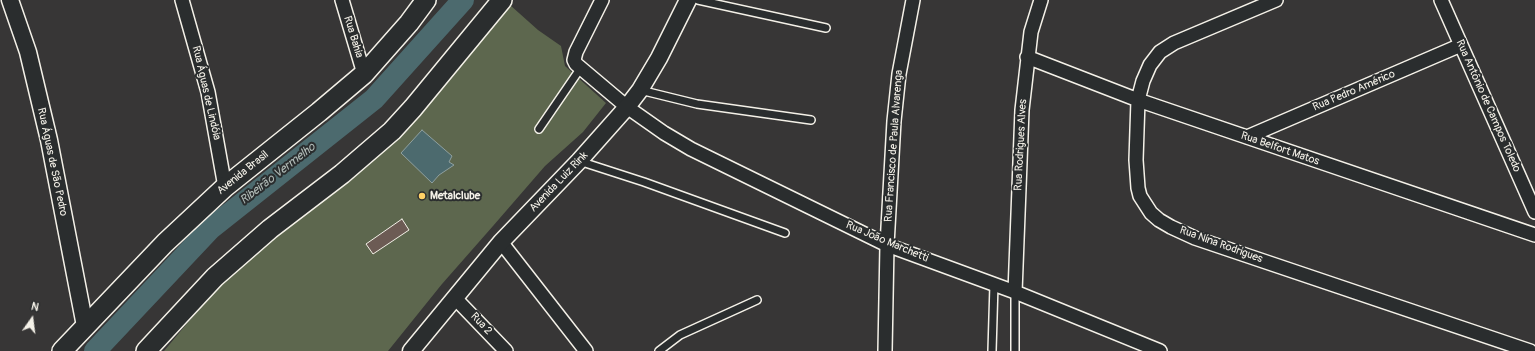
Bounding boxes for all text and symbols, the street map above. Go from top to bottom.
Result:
street label: Rua Bahia [340,14,366,60]
street label: Rua Antônio de Campos Toledo [1453,38,1523,174]
street label: Rua Águas de Lindóia [189,45,223,141]
street label: Rua Pedro Américo [1311,68,1397,114]
street label: Rua Francisco de Paula Alvarenga [882,70,906,222]
street label: Rua Rodrigues Alves [1012,99,1030,191]
street label: Rua Águas de São Pedro [34,107,70,217]
street label: Rua Belfort Matos [1239,129,1321,169]
water label: Ribeirão Vermelho [238,140,318,208]
street label: Avenida Brasil [215,148,271,198]
street label: Avenida Luiz Rink [527,149,591,215]
place label: Metalclube [430,189,480,203]
marker: Metalclube [417,191,427,201]
street label: Rua João Marchetti [844,219,930,265]
street label: Rua Nina Rodrigues [1178,224,1264,266]
north arrow [12,299,52,339]
text: N [30,300,40,314]
street label: Rua 2 [467,310,495,338]

